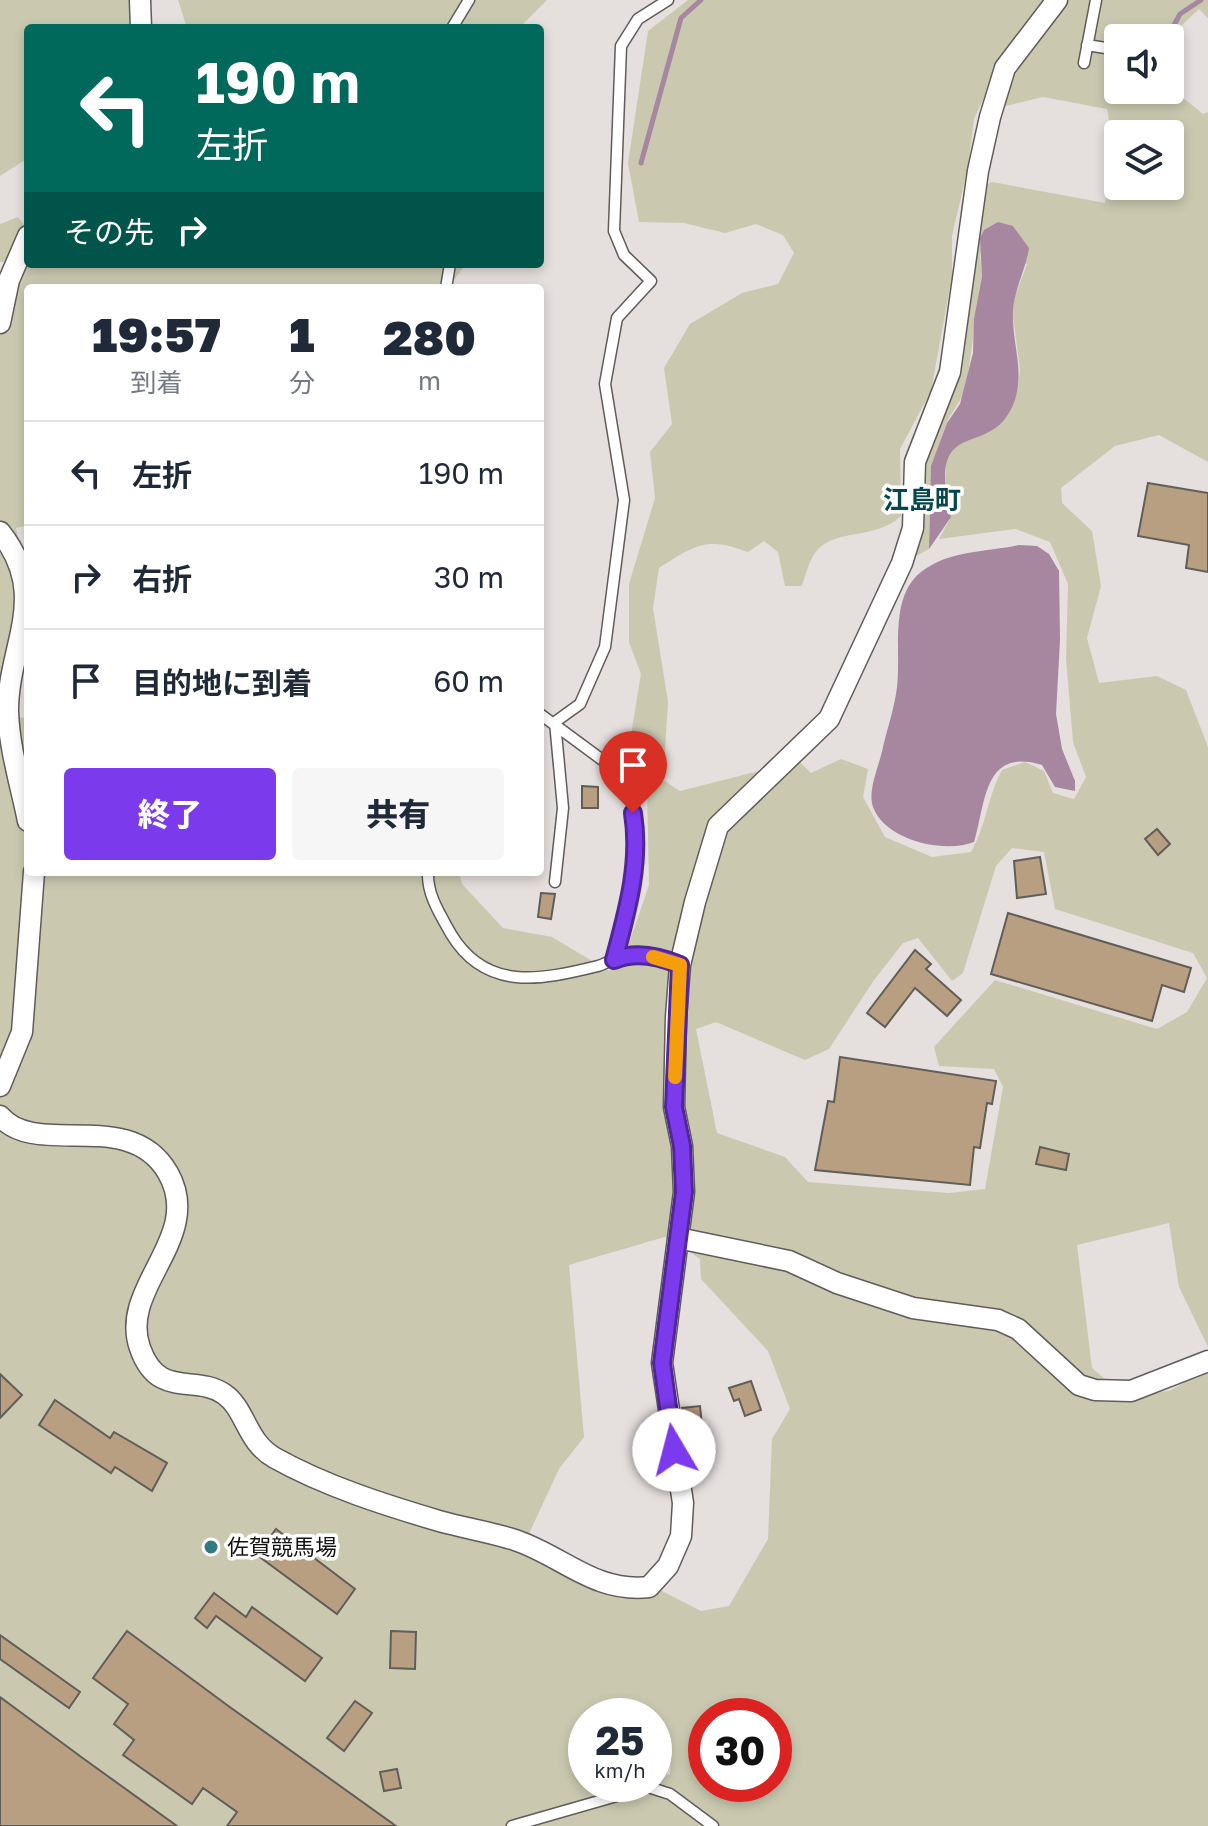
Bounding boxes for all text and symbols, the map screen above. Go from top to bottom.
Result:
map controls [1104,24,1184,200]
button: sound [1104,24,1184,104]
text: 190 m [196,48,360,115]
icon: left [64,56,168,160]
button: layers [1104,120,1184,200]
text: 左折 [196,123,268,166]
icon: right [170,208,214,252]
text: その先 [64,214,154,250]
text: 19:57 [92,305,221,363]
text: 1 [289,305,315,363]
text: 280 [383,308,476,366]
text: m [418,365,441,396]
text: 到着 [130,367,183,398]
text: 分 [289,367,315,398]
icon: left [64,451,108,495]
text: 190 m [419,455,504,491]
text: 左折 [132,457,192,493]
district label: 江島町 [883,484,961,515]
icon: right [64,555,108,599]
text: 30 m [434,559,504,595]
text: 右折 [132,561,192,597]
icon: arrive [64,659,108,703]
text: 60 m [433,663,504,699]
text: 目的地に到着 [132,665,312,701]
pin [599,731,667,813]
icon: arrive [611,743,655,787]
button: 終了 [64,768,276,860]
button: 共有 [292,768,504,860]
position arrow [632,1408,716,1492]
place label: 佐賀競馬場 [227,1533,337,1560]
marker: 佐賀競馬場 [202,1538,220,1556]
speed limit sign: 30 [688,1698,792,1802]
text: 25 [596,1716,644,1764]
text: km/h [595,1758,645,1782]

